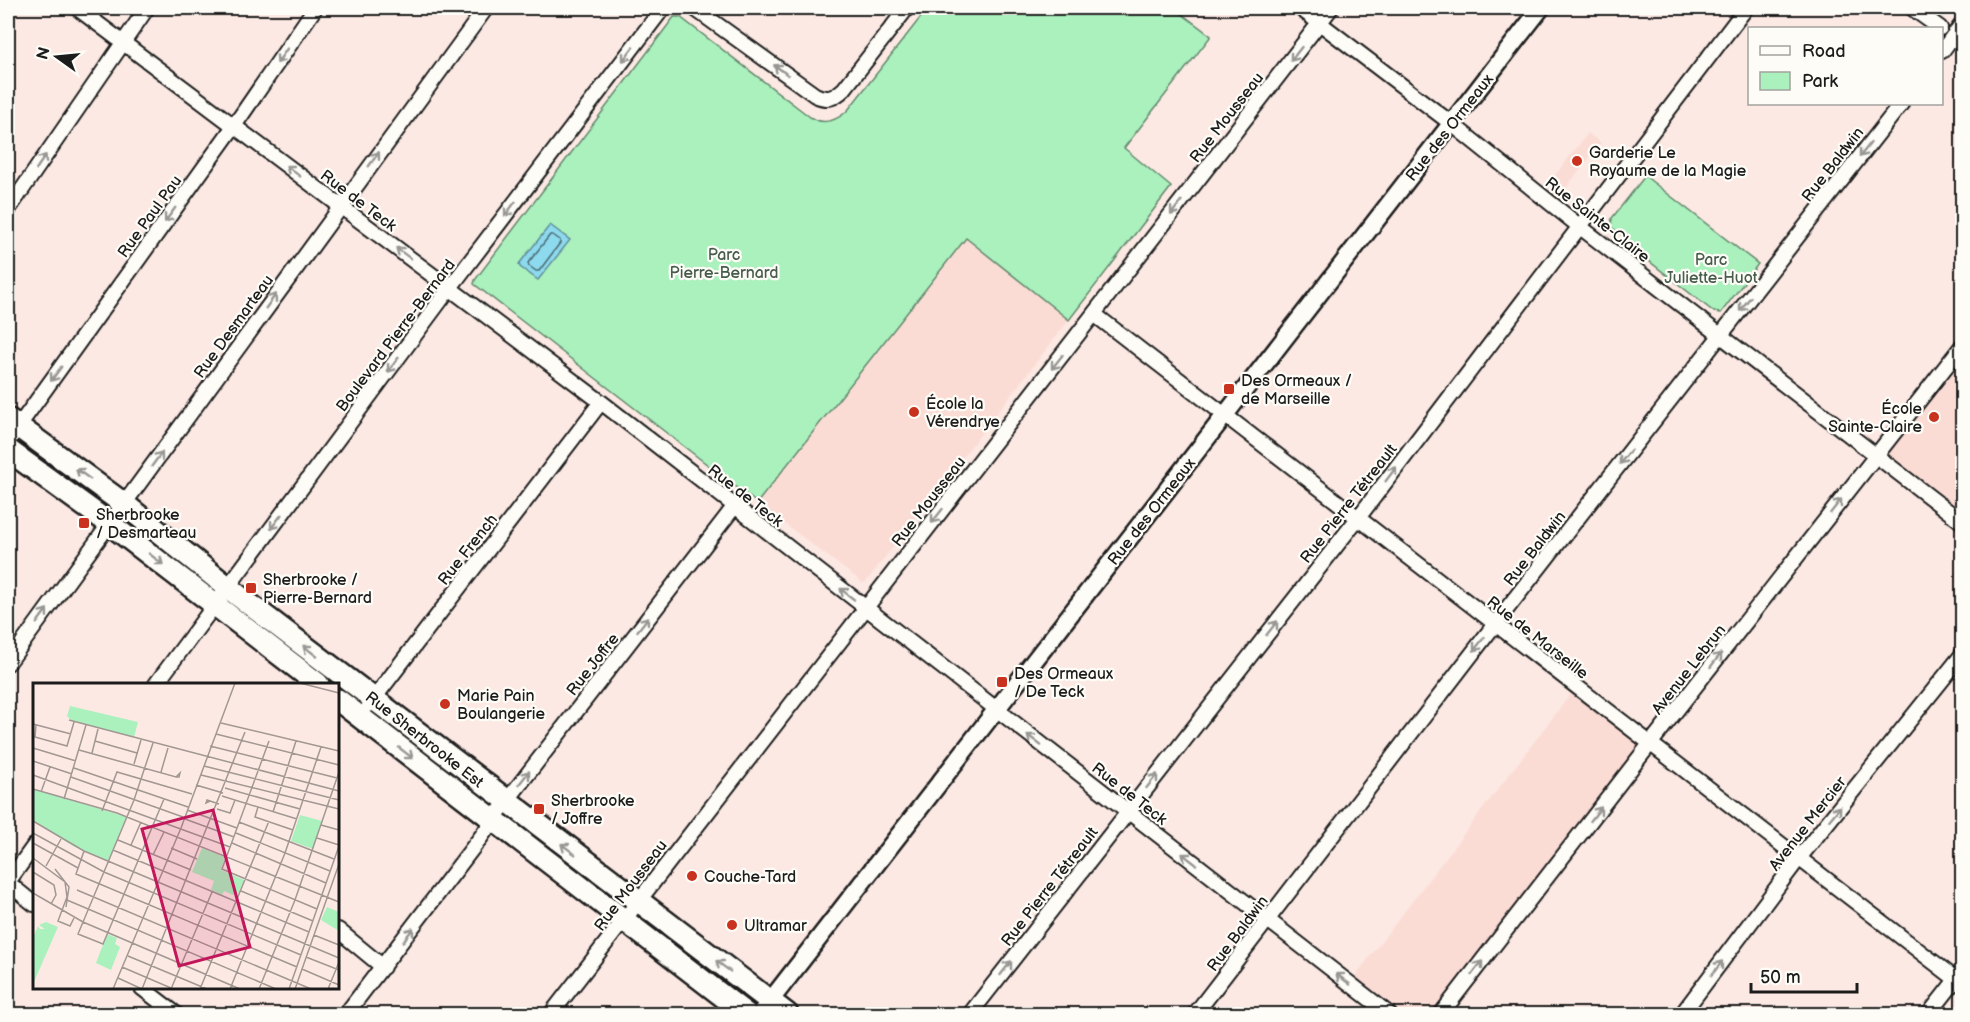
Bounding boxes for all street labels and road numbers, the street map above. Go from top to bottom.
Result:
street label: Rue Mousseau [1186,69,1268,167]
street label: Rue des Ormeaux [1402,70,1498,185]
street label: Rue Baldwin [1798,124,1868,206]
street label: Rue de Teck [316,166,400,236]
street label: Rue Paul Pau [114,172,186,262]
street label: Rue Sainte-Claire [1541,173,1654,267]
street label: Boulevard Pierre-Bernard [333,256,460,416]
street label: Rue Desmarteau [190,272,278,382]
street label: Rue Pierre Tétreault [1297,441,1402,567]
street label: Rue Mousseau [888,453,970,551]
street label: Rue des Ormeaux [1104,454,1200,569]
street label: Rue de Teck [704,461,787,532]
street label: Rue Baldwin [1500,508,1570,590]
street label: Rue French [435,510,502,589]
street label: Rue de Marseille [1483,593,1592,684]
street label: Avenue Lebrun [1648,621,1730,719]
street label: Rue Joffre [563,630,624,700]
street label: Rue Sherbrooke Est [361,688,487,792]
street label: Rue de Teck [1088,759,1171,830]
street label: Avenue Mercier [1766,773,1851,875]
street label: Rue Pierre Tétreault [998,824,1103,950]
street label: Rue Mousseau [591,837,672,935]
street label: Rue Baldwin [1204,892,1273,975]

